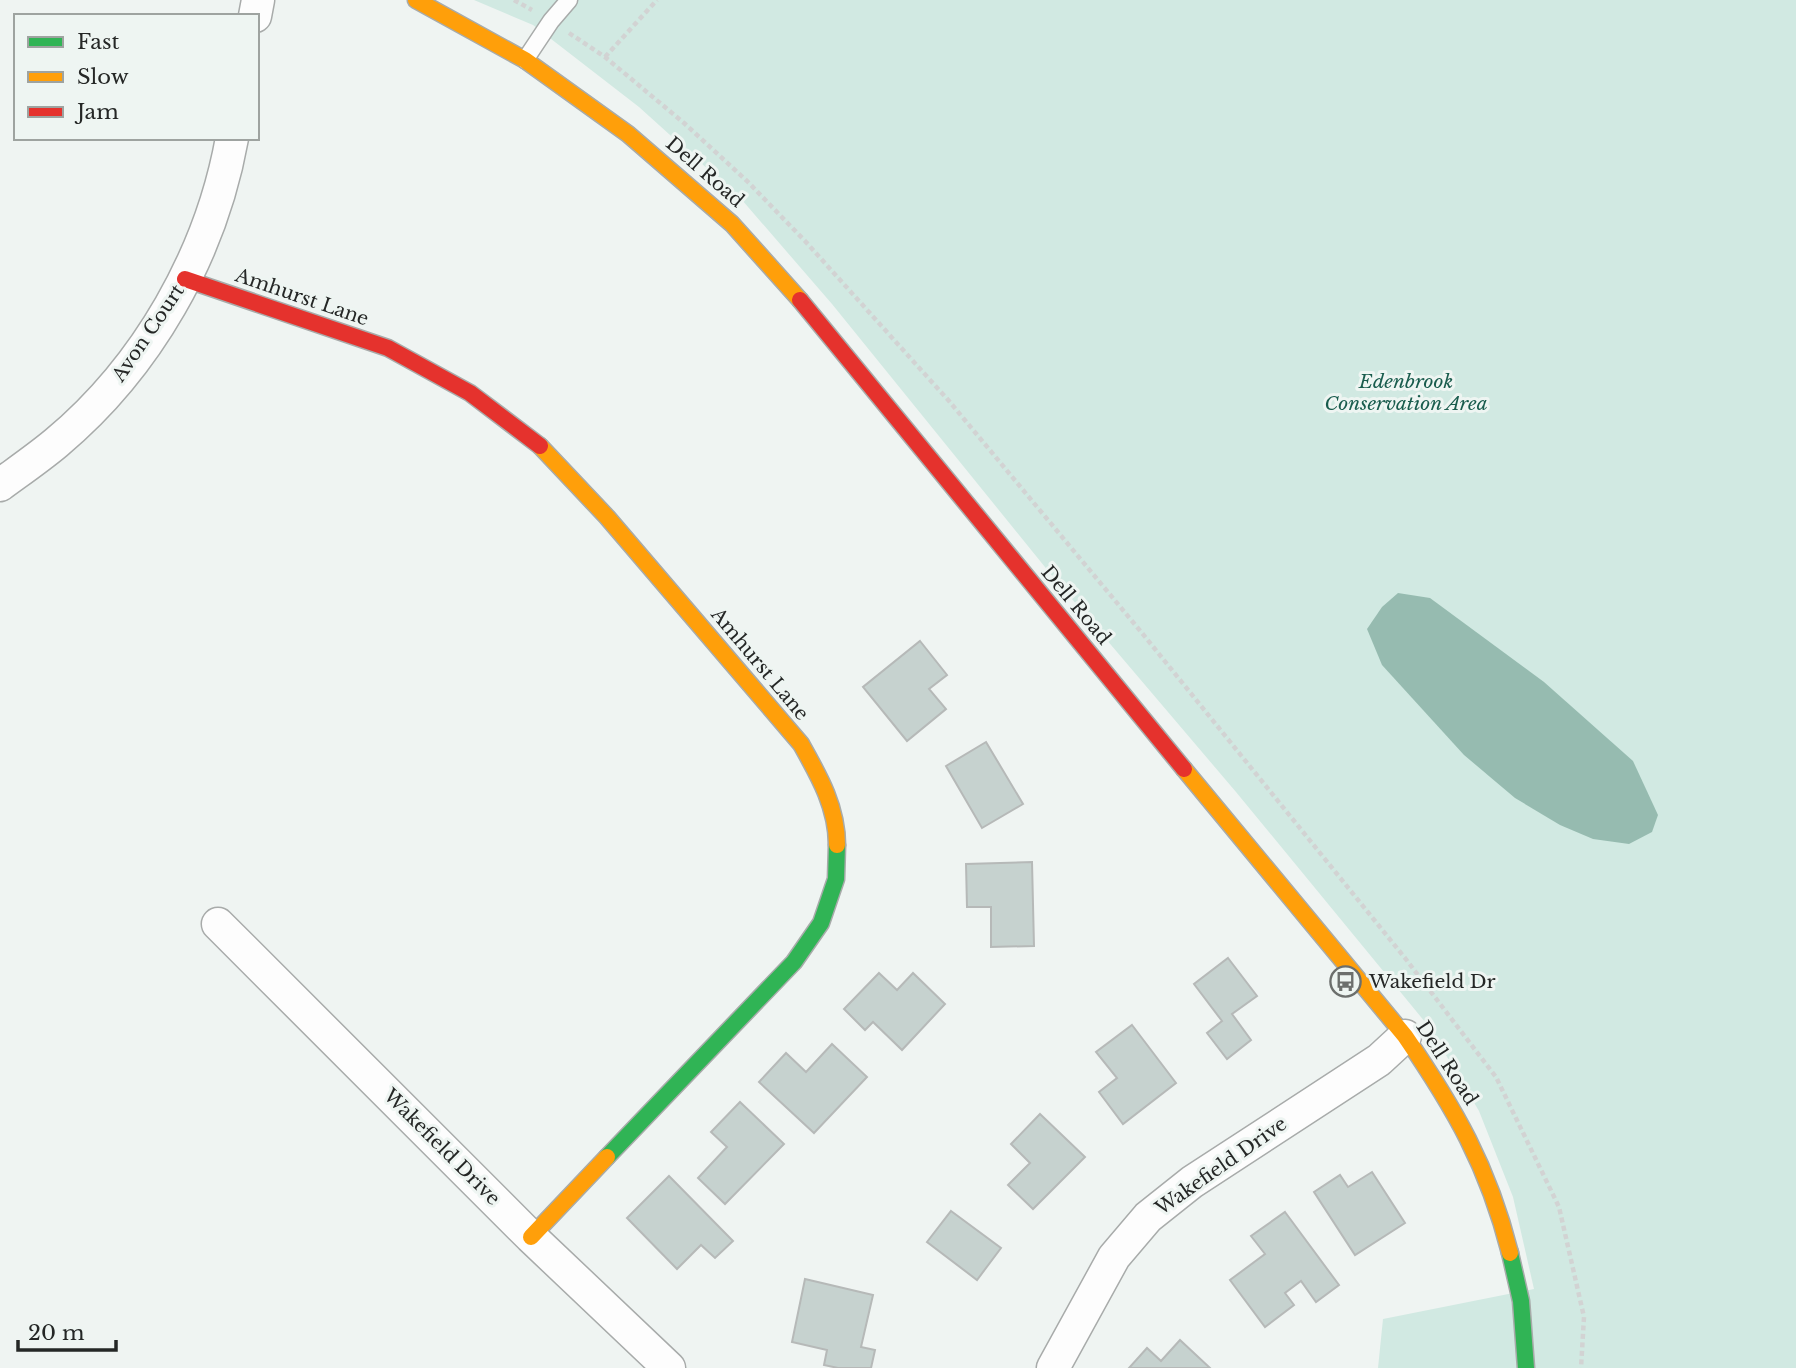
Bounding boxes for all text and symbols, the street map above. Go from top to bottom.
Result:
legend [14,14,259,140]
text: Fast [77,29,119,55]
text: Slow [77,64,129,90]
text: Jam [74,99,119,125]
street label: Dell Road [661,132,749,212]
street label: Amhurst Lane [231,263,372,331]
street label: Avon Court [106,279,189,387]
park label: Edenbrook Conservation Area [1324,370,1488,415]
street label: Dell Road [1036,561,1116,649]
street label: Amhurst Lane [706,602,814,725]
bus stop icon: Wakefield Dr [1329,964,1363,998]
place label: Wakefield Dr [1368,970,1496,993]
street label: Dell Road [1411,1016,1483,1110]
street label: Wakefield Drive [378,1083,505,1210]
street label: Wakefield Drive [1150,1112,1291,1220]
scale bar [18,1308,116,1352]
text: 20 m [28,1320,85,1346]

